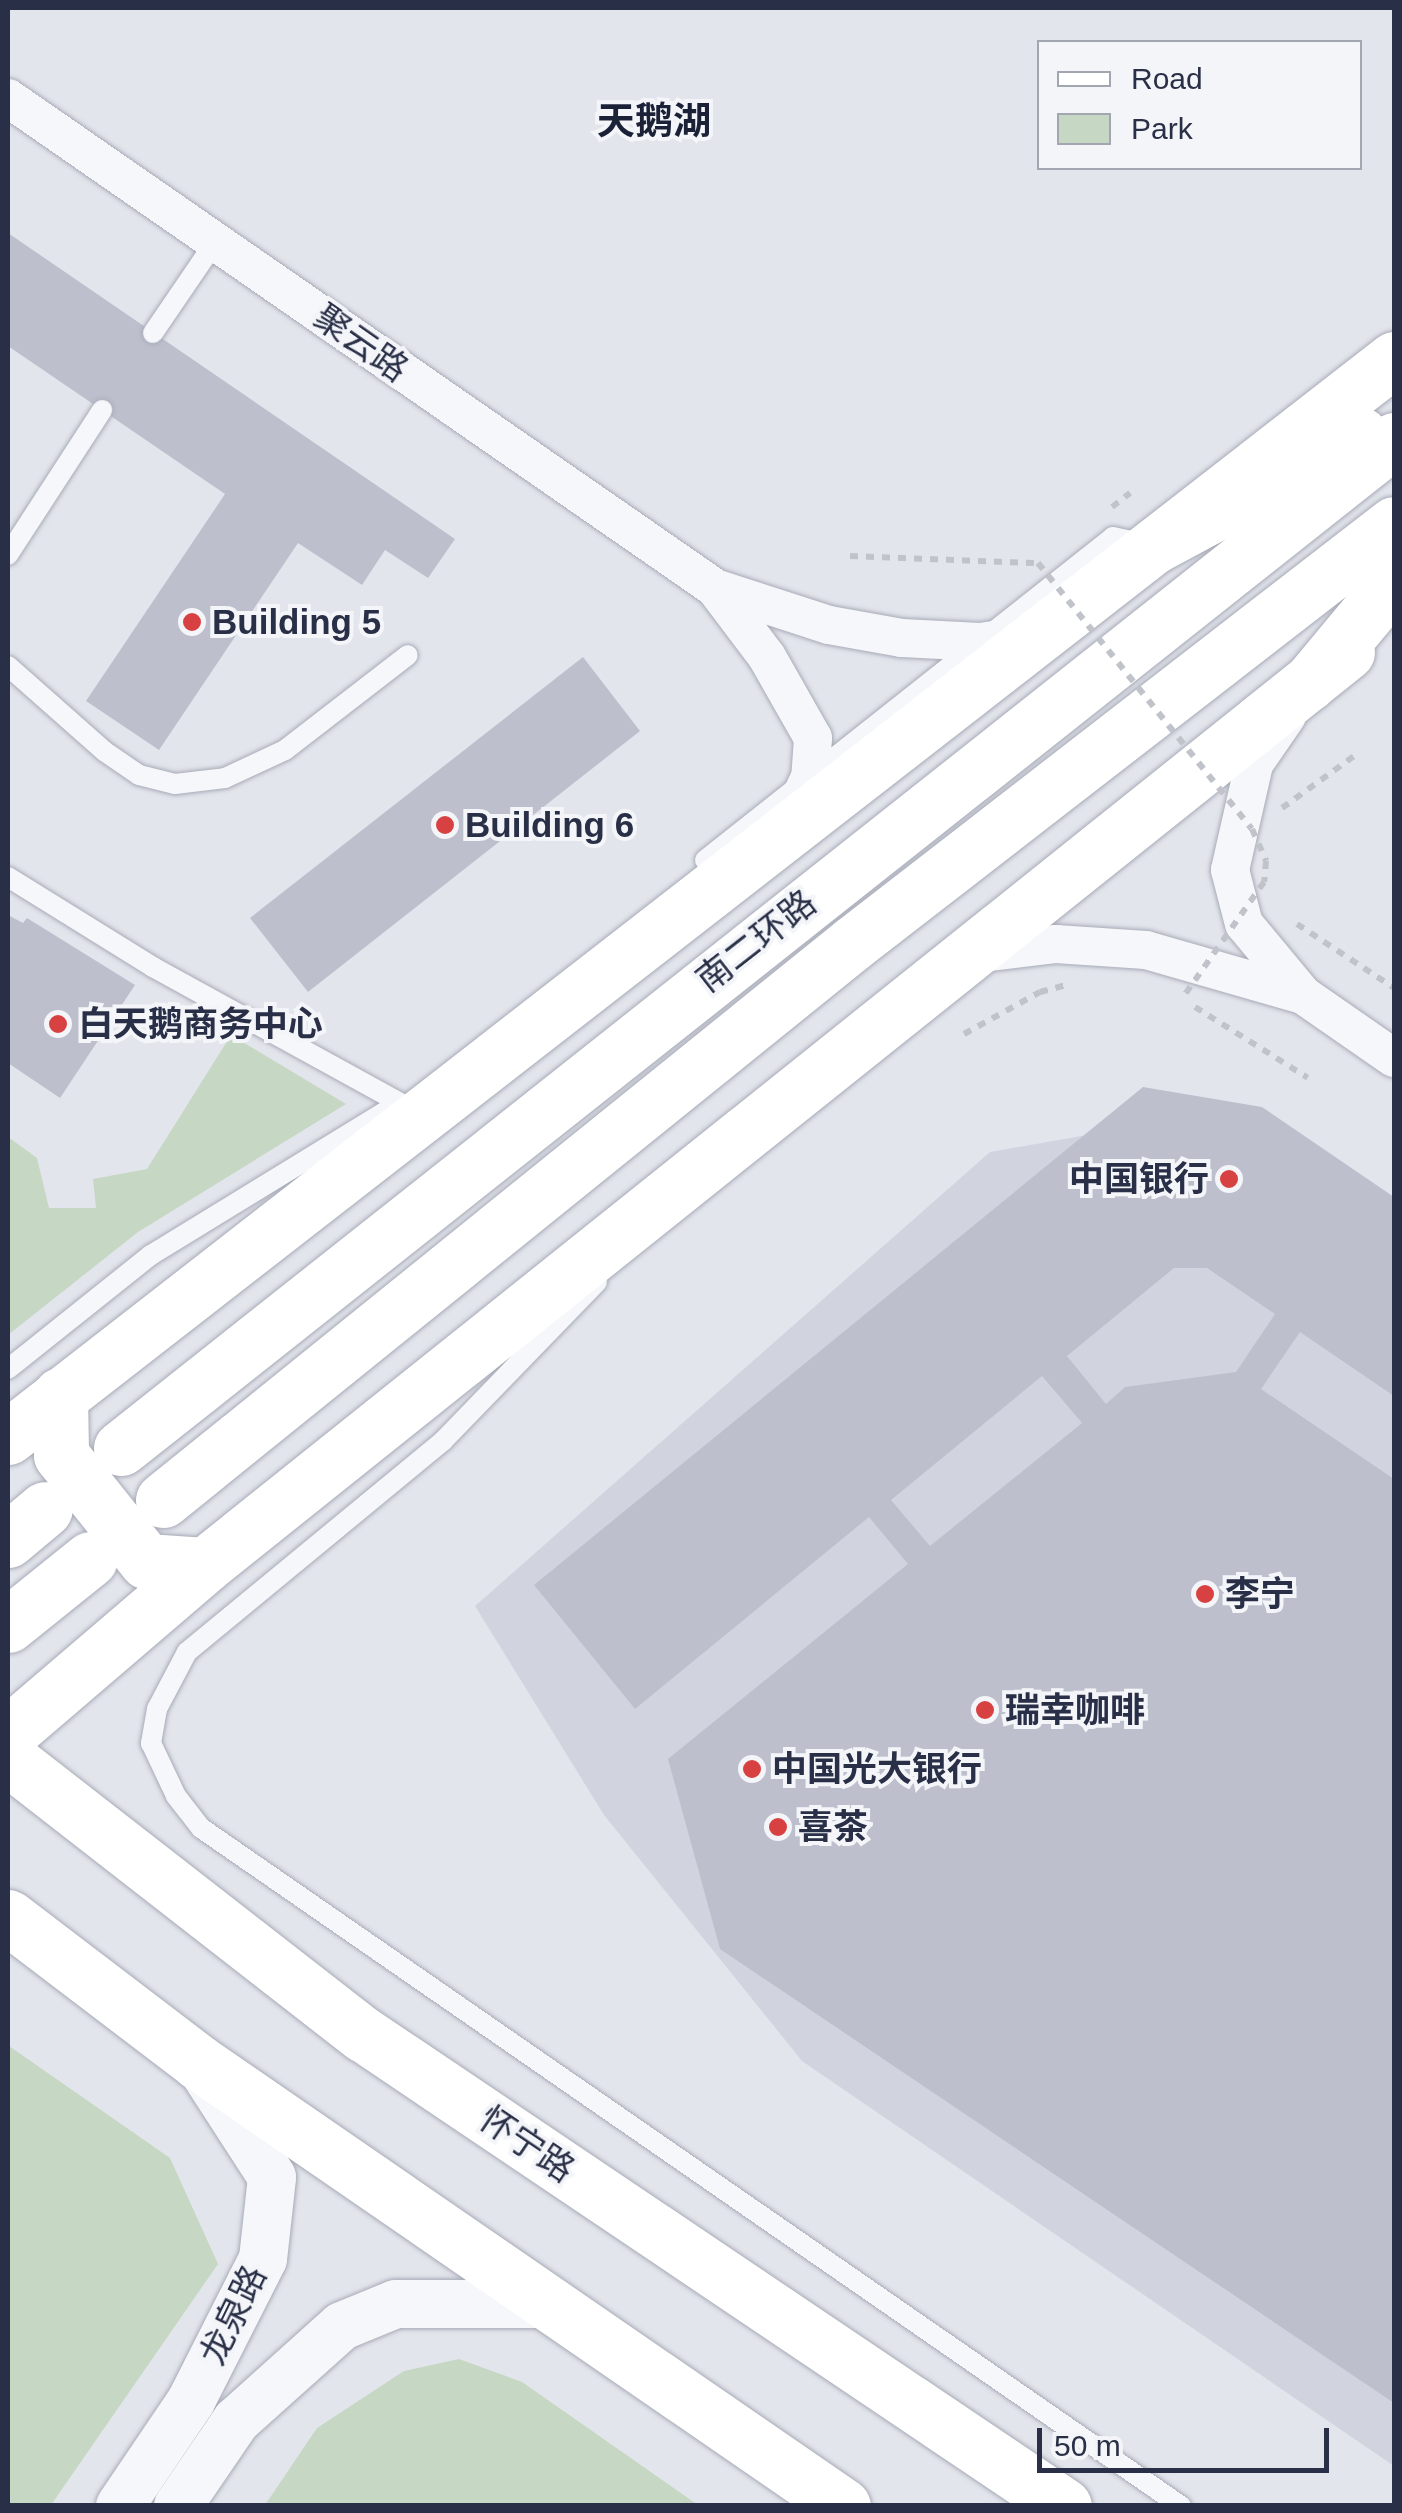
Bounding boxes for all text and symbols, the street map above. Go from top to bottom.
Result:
legend [1037,40,1362,170]
text: Road [1131,62,1203,95]
district label: 天鹅湖 [597,99,711,145]
text: Park [1131,112,1193,145]
street label: 聚云路 [306,296,416,390]
place label: Building 5 [212,601,381,643]
marker: Building 5 [181,611,203,633]
place label: Building 6 [465,804,634,846]
marker: Building 6 [434,814,456,836]
street label: 南二环路 [688,881,824,1001]
place label: 白天鹅商务中心 [78,1003,323,1045]
marker: 白天鹅商务中心 [47,1013,69,1035]
place label: 中国银行 [1069,1158,1209,1200]
marker: 中国银行 [1218,1168,1240,1190]
place label: 李宁 [1225,1573,1295,1615]
marker: 李宁 [1194,1583,1216,1605]
place label: 瑞幸咖啡 [1005,1689,1145,1731]
marker: 瑞幸咖啡 [974,1699,996,1721]
place label: 中国光大银行 [772,1748,982,1790]
marker: 中国光大银行 [741,1758,763,1780]
place label: 喜茶 [798,1806,868,1848]
marker: 喜茶 [767,1816,789,1838]
street label: 怀宁路 [472,2097,582,2191]
street label: 龙泉路 [191,2259,275,2371]
scale bar [1042,2408,1334,2470]
text: 50 m [1054,2429,1121,2462]

